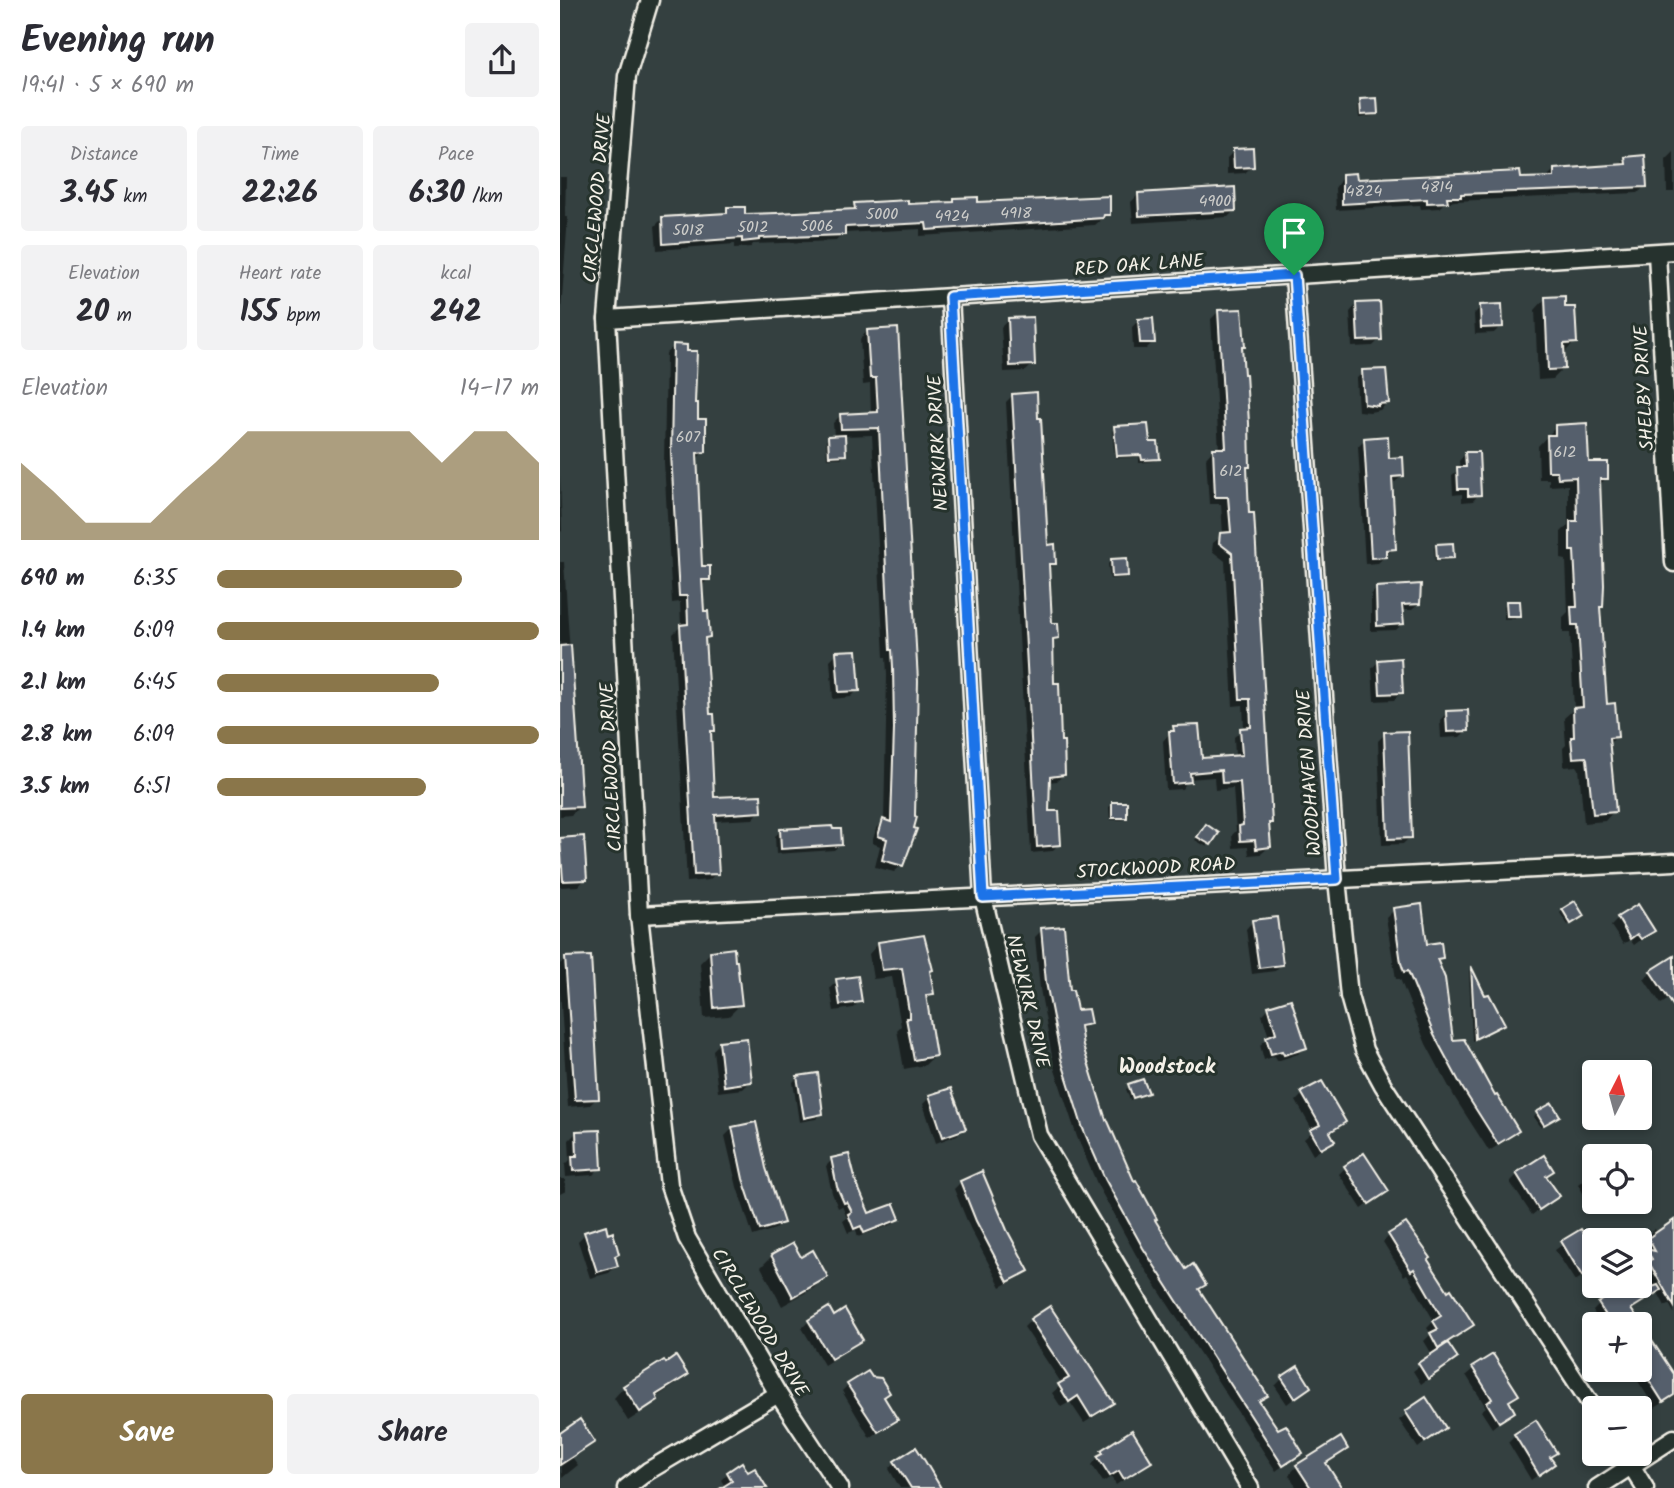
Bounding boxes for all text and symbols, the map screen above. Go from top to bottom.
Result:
text: Evening run [21,12,215,72]
button: share [465,23,539,97]
text: 19:41 · 5 × 690 m [21,68,194,104]
street label: CIRCLEWOOD DRIVE [576,111,620,284]
text: Distance [70,140,138,170]
text: Time [261,140,299,170]
text: Pace [438,140,474,170]
text: 3.45 [61,170,116,218]
text: 22:26 [242,170,318,218]
text: 6:30 [409,170,465,218]
house number: 4814 [1421,175,1453,200]
house number: 4824 [1346,179,1382,204]
text: km [116,182,147,212]
text: /km [465,182,503,212]
house number: 4900 [1199,189,1231,214]
house number: 4918 [1000,201,1032,226]
house number: 5000 [866,202,898,227]
pin [1264,203,1324,275]
house number: 4924 [935,204,970,229]
house number: 5006 [800,214,834,239]
icon: arrive [1275,214,1313,252]
house number: 5012 [738,215,768,240]
house number: 5018 [672,218,704,243]
street label: RED OAK LANE [1073,246,1206,285]
text: Elevation [68,259,140,289]
text: Heart rate [239,259,321,289]
text: kcal [441,259,471,289]
text: 20 [76,289,109,337]
text: 155 [239,289,279,337]
text: 242 [430,289,482,337]
text: m [109,301,132,331]
text: bpm [279,301,321,331]
street label: SHELBY DRIVE [1627,324,1663,451]
text: Elevation [21,371,108,407]
text: 14–17 m [460,371,539,407]
street label: NEWKIRK DRIVE [920,373,958,512]
house number: 607 [676,425,701,450]
house number: 612 [1553,440,1577,465]
house number: 612 [1219,459,1243,484]
text: 690 m [21,561,85,597]
text: 6:35 [133,561,177,597]
text: 1.4 km [21,613,85,649]
text: 6:09 [133,613,174,649]
text: 2.1 km [21,665,86,701]
text: 6:45 [133,665,176,701]
street label: CIRCLEWOOD DRIVE [593,680,631,852]
street label: WOODHAVEN DRIVE [1289,688,1331,857]
text: 2.8 km [21,717,92,753]
text: 6:09 [133,717,174,753]
text: 3.5 km [21,769,90,805]
text: 6:51 [133,769,171,805]
street label: STOCKWOOD ROAD [1076,850,1236,888]
street label: NEWKIRK DRIVE [997,932,1057,1072]
district label: Woodstock [1119,1051,1216,1084]
north arrow [1582,1060,1652,1130]
map controls [1582,1060,1652,1466]
button: locate [1582,1144,1652,1214]
button: layers [1582,1228,1652,1298]
street label: CIRCLEWOOD DRIVE [703,1243,816,1404]
button: + [1582,1312,1652,1382]
button: Save [21,1394,273,1474]
button: Share [287,1394,539,1474]
button: − [1582,1396,1652,1466]

